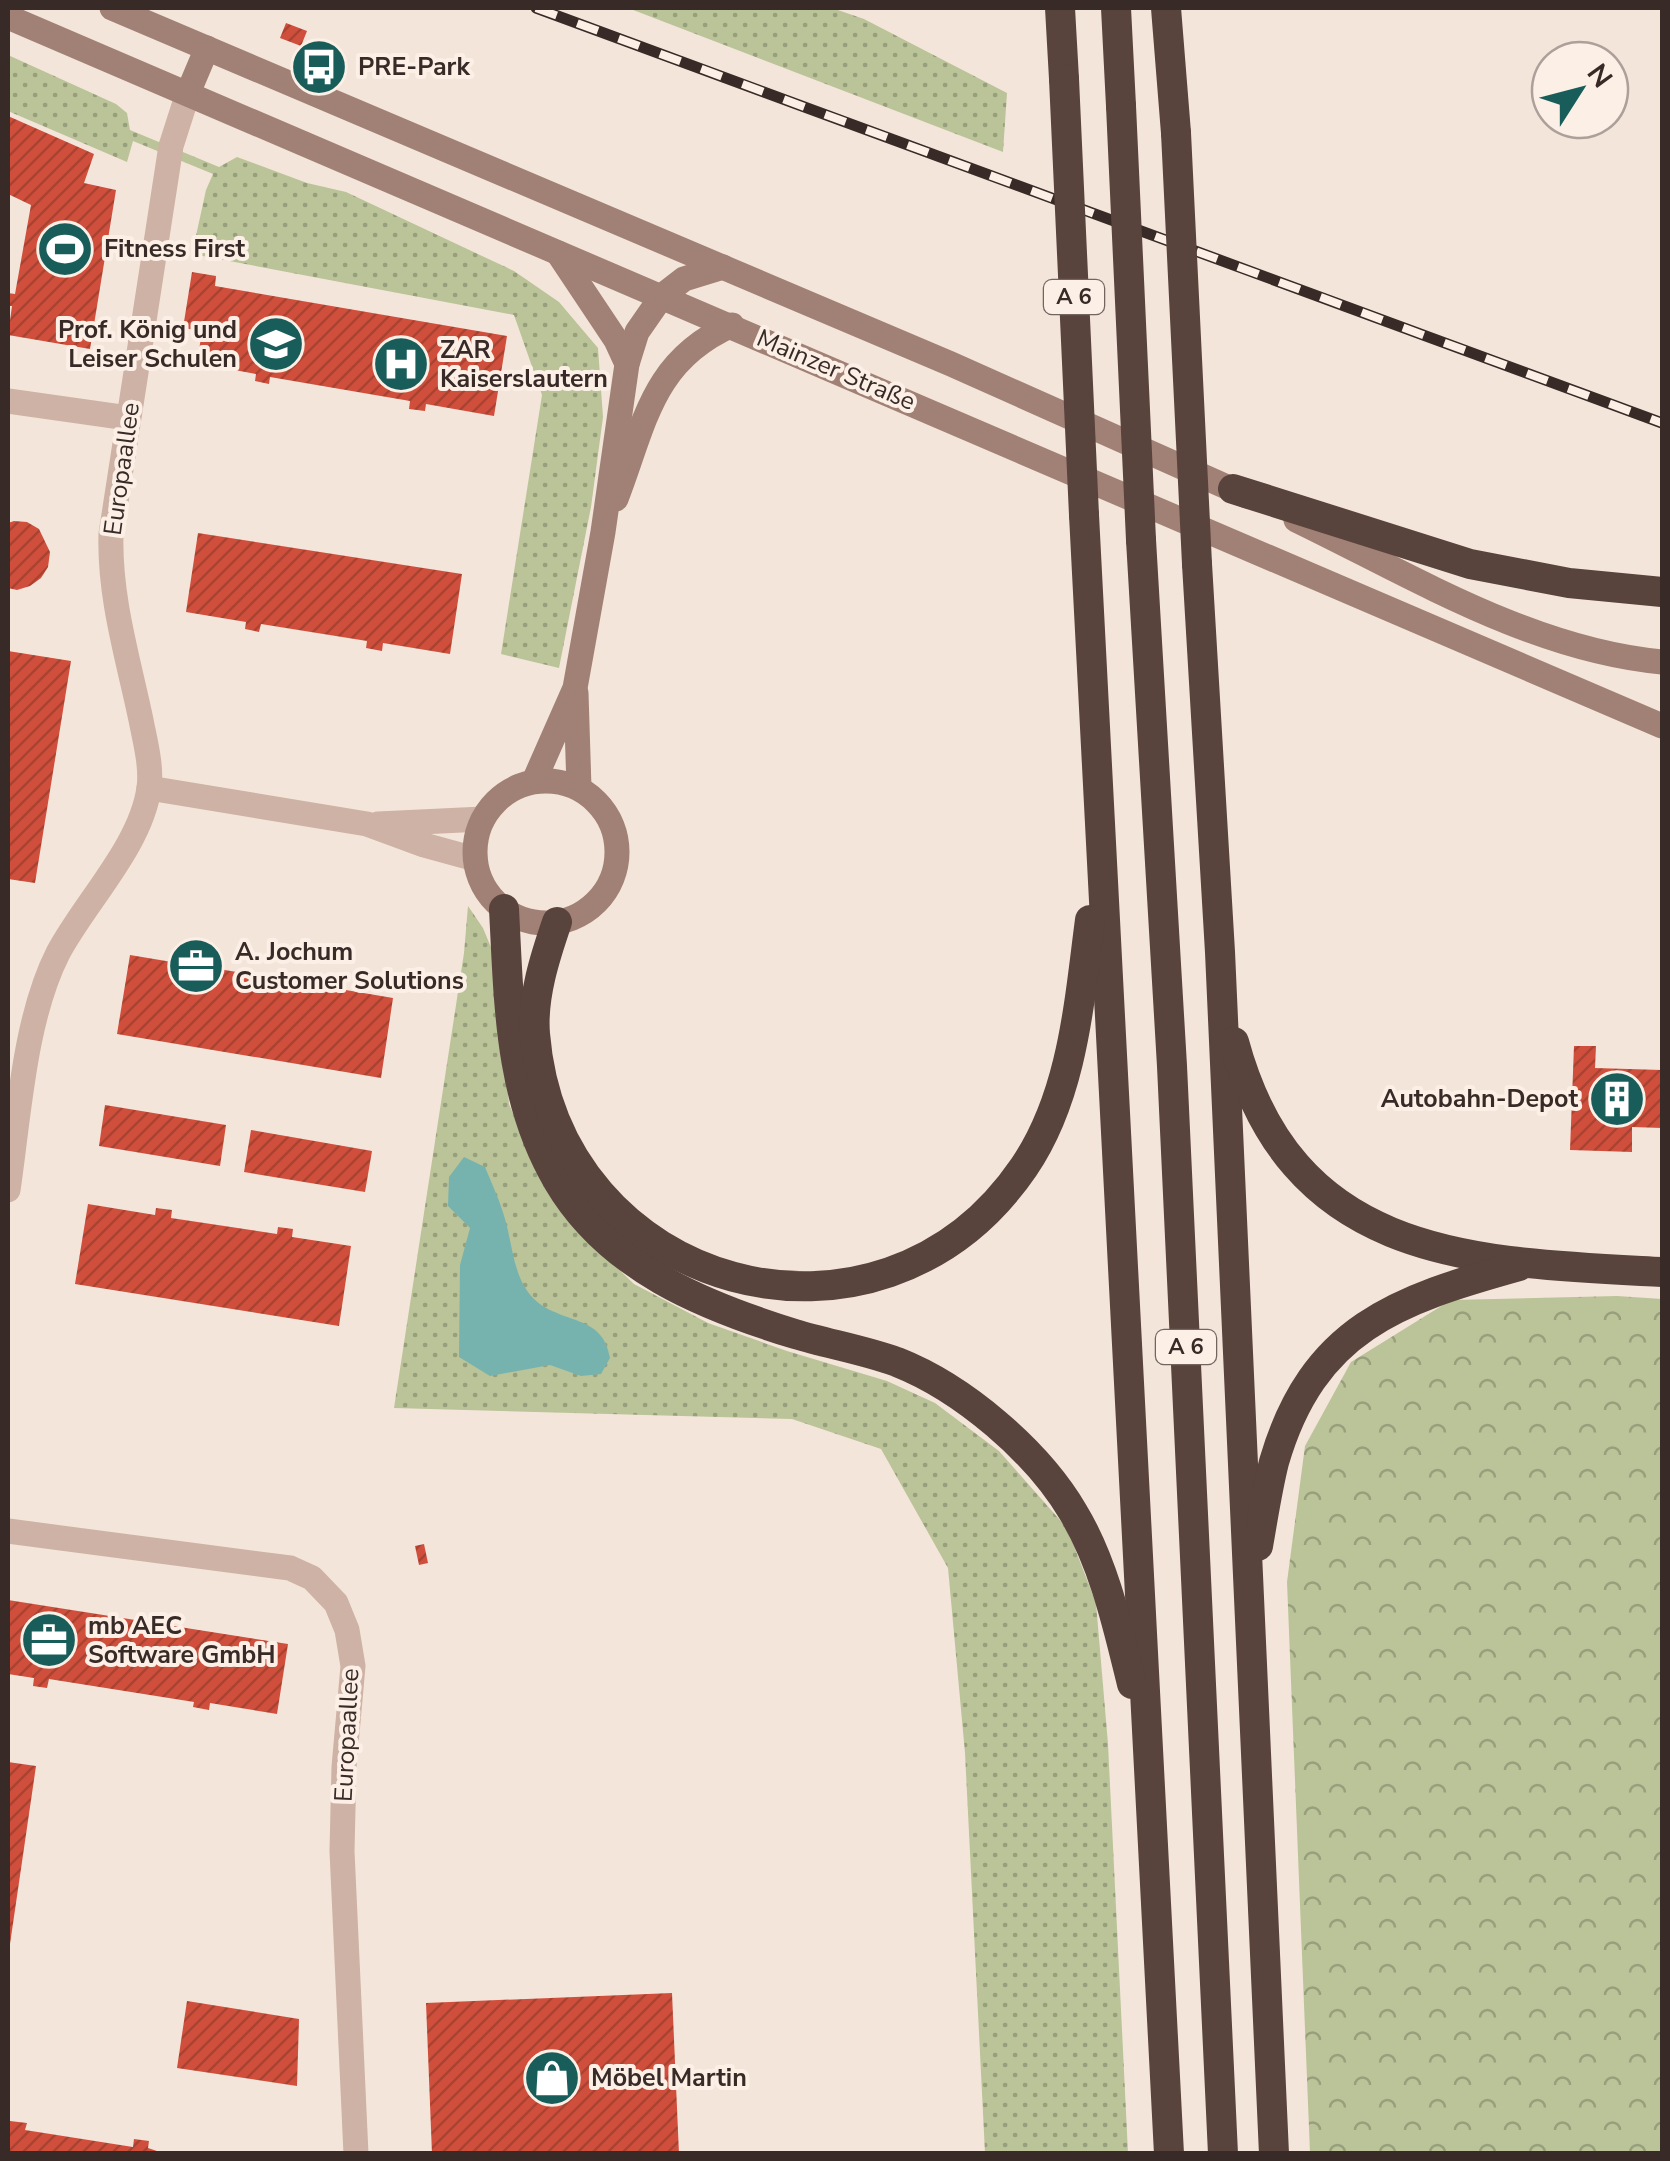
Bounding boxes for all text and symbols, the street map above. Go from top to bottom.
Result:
bus stop icon: PRE-Park [289,37,349,97]
north arrow [1530,40,1630,140]
place label: PRE-Park [358,50,470,84]
text: N [1578,56,1621,96]
sports icon: Fitness First [35,219,95,279]
place label: Fitness First [104,232,246,266]
road number: A 6 [1044,280,1104,314]
place label: Prof. König und Leiser Schulen [58,313,237,376]
school or university icon: Prof. König und Leiser Schulen [246,314,306,374]
street label: Mainzer Straße [751,321,921,419]
place label: ZAR Kaiserslautern [440,333,608,396]
hospital icon: ZAR Kaiserslautern [371,334,431,394]
street label: Europaallee [96,400,148,538]
place label: A. Jochum Customer Solutions [235,935,464,998]
office icon: A. Jochum Customer Solutions [166,936,226,996]
building icon: Autobahn-Depot [1587,1069,1647,1129]
place label: Autobahn-Depot [1381,1082,1578,1116]
road number: A 6 [1156,1330,1216,1364]
place label: mb AEC Software GmbH [88,1609,276,1672]
office icon: mb AEC Software GmbH [19,1610,79,1670]
street label: Europaallee [327,1667,367,1803]
shop icon: Möbel Martin [522,2048,582,2108]
place label: Möbel Martin [591,2061,747,2095]

